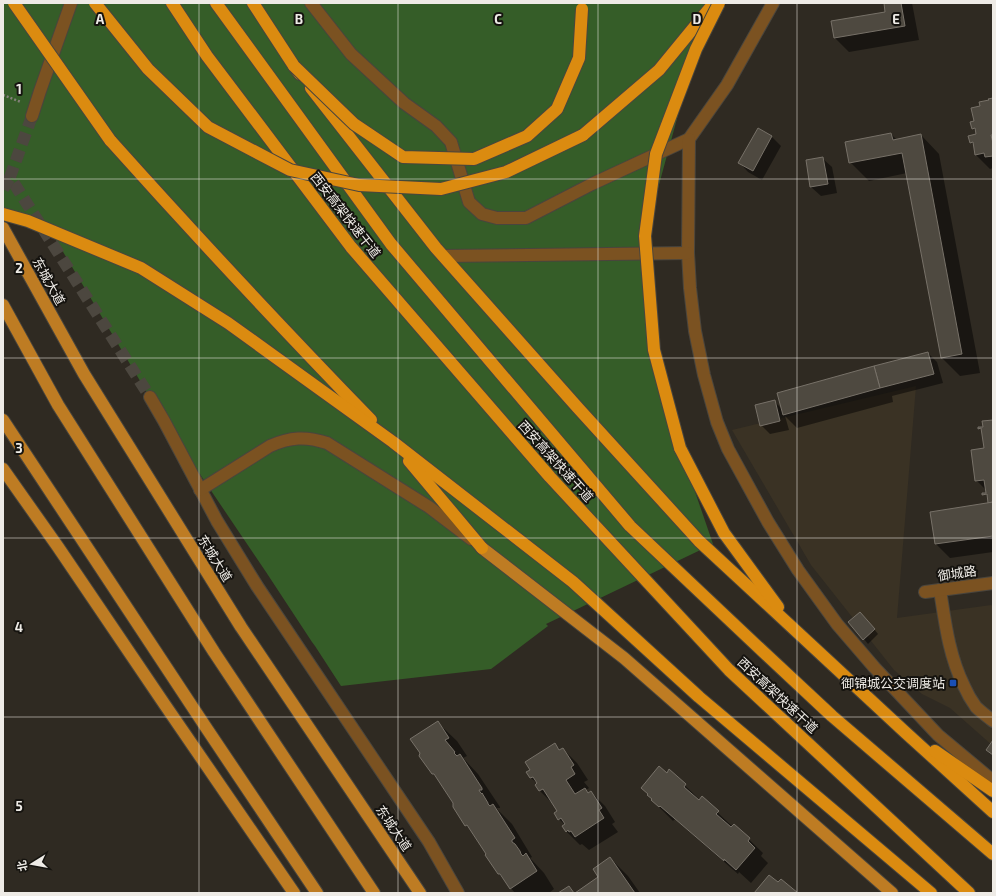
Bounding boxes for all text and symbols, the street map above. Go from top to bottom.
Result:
text: A [96,11,105,27]
text: B [295,11,303,27]
text: C [494,11,502,27]
text: D [693,11,702,27]
text: E [892,11,900,27]
text: 1 [16,81,22,97]
street label: 西安高架快速干道 [308,169,384,261]
street label: 东城大道 [29,254,69,308]
text: 2 [15,260,23,276]
street label: 西安高架快速干道 [515,417,597,505]
text: 3 [15,440,23,456]
street label: 东城大道 [194,532,236,584]
street label: 御城路 [937,562,977,584]
text: 4 [15,619,23,635]
street label: 西安高架快速干道 [735,654,821,736]
place label: 御锦城公交调度站 [841,675,945,691]
marker: 御锦城公交调度站 [948,678,958,688]
text: 5 [15,798,23,814]
street label: 东城大道 [373,802,415,854]
north arrow [12,844,52,884]
text: 北 [14,859,29,873]

